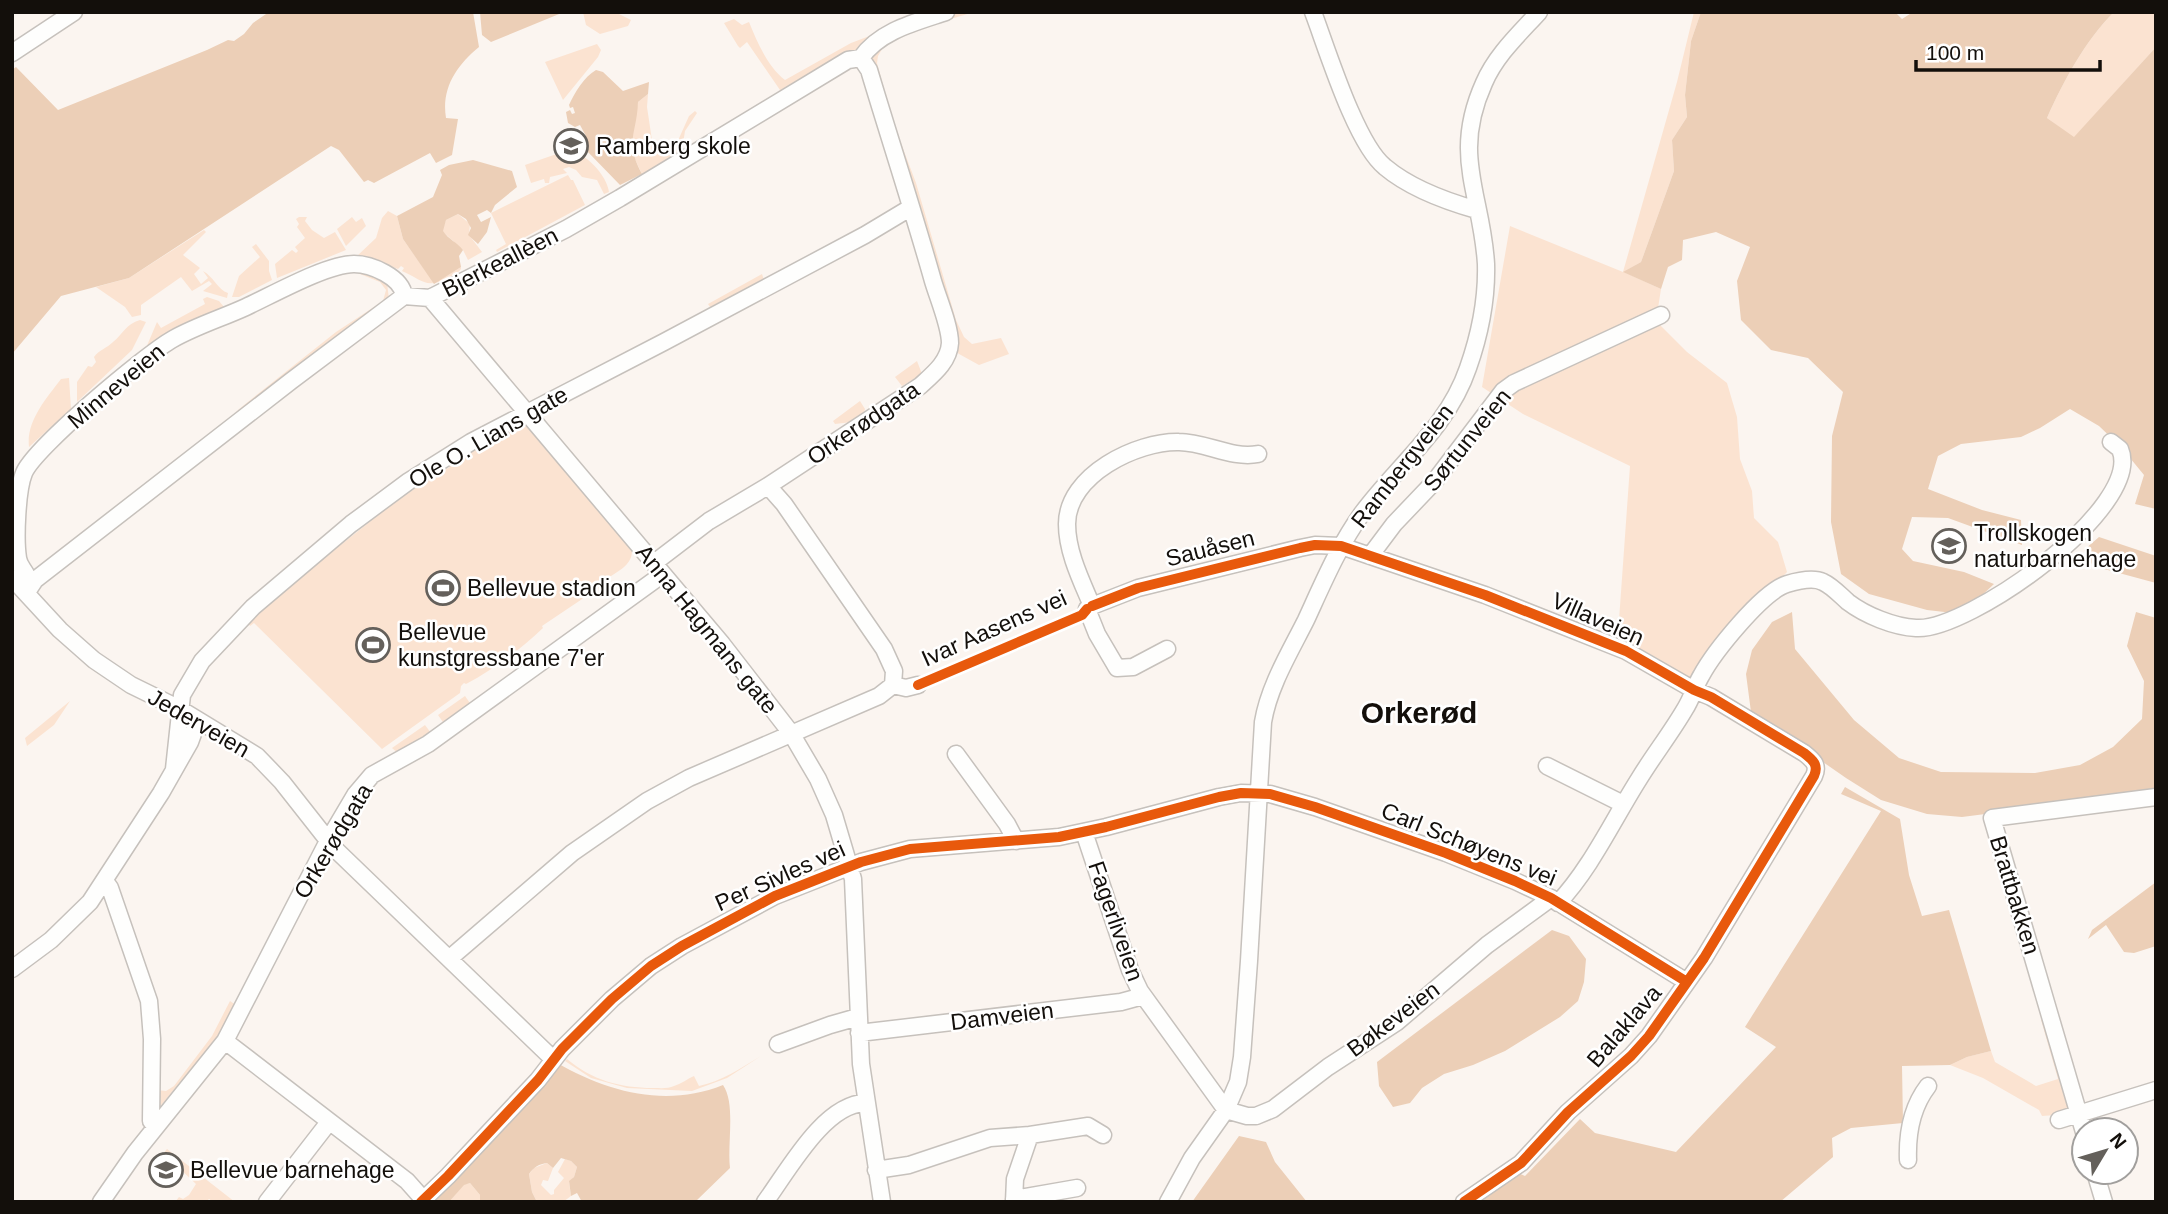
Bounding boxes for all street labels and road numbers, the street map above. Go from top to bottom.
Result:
street label: Bjerkeallèen [438,222,562,302]
street label: Minneveien [63,338,169,434]
street label: Orkerødgata [802,376,924,470]
street label: Ole O. Lians gate [404,381,572,493]
street label: Sørtunveien [1418,384,1516,496]
street label: Rambergveien [1346,399,1458,533]
street label: Sauåsen [1163,524,1257,572]
street label: Anna Hagmans gate [631,539,783,719]
street label: Ivar Aasens vei [917,584,1071,672]
street label: Villaveien [1548,587,1648,651]
street label: Jederveien [144,684,254,762]
street label: Orkerødgata [289,779,377,903]
street label: Carl Schøyens vei [1378,797,1560,891]
street label: Brattbakken [1985,833,2045,957]
street label: Per Sivles vei [711,836,849,916]
street label: Fagerliveien [1083,858,1149,984]
street label: Bøkeveien [1342,976,1444,1062]
street label: Balaklava [1581,980,1667,1072]
street label: Damveien [949,997,1055,1035]

